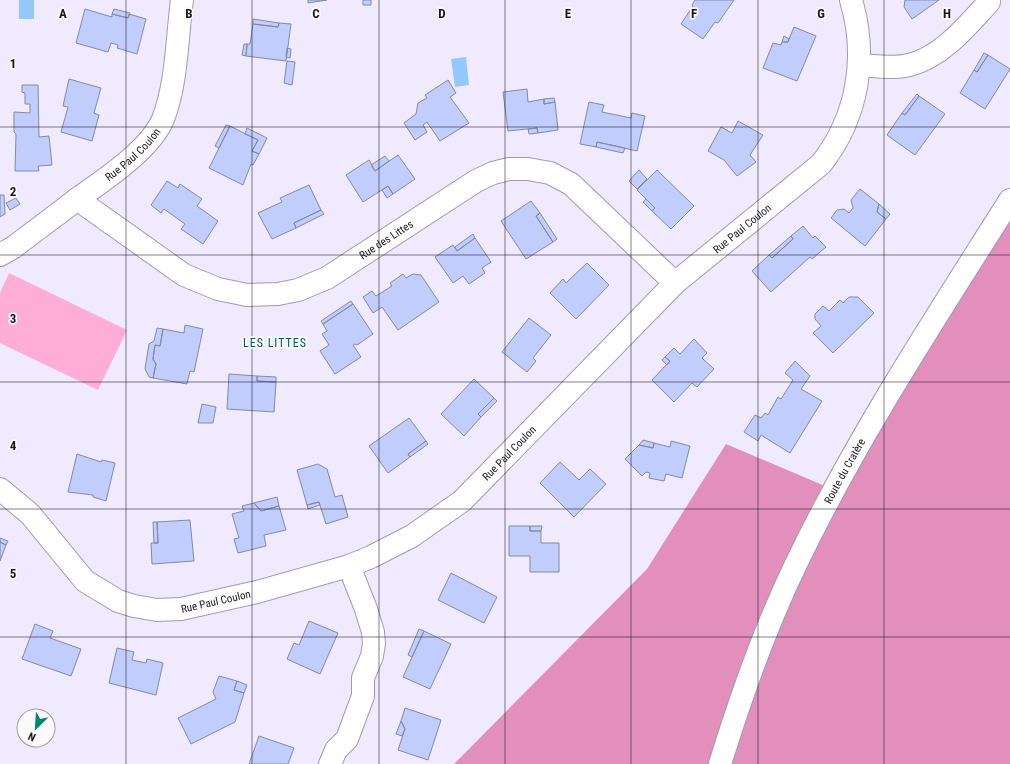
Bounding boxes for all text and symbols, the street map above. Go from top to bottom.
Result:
text: A [59,6,67,21]
text: B [185,6,193,21]
text: C [312,6,320,21]
text: D [438,6,446,21]
text: E [565,6,572,21]
text: F [691,6,697,21]
text: G [817,6,825,21]
text: H [943,6,951,21]
text: 1 [10,56,16,71]
street label: Rue Paul Coulon [103,126,163,184]
text: 2 [10,184,17,199]
street label: Rue Paul Coulon [711,201,774,256]
street label: Rue des Littes [357,218,416,262]
text: 3 [10,311,16,326]
district label: LES LITTES [243,336,307,350]
street label: Rue Paul Coulon [480,423,539,483]
street label: Route du Cratère [822,436,868,506]
text: 4 [10,438,17,453]
text: 5 [10,566,17,581]
street label: Rue Paul Coulon [180,588,252,616]
north arrow [16,708,56,748]
text: N [26,729,38,744]

